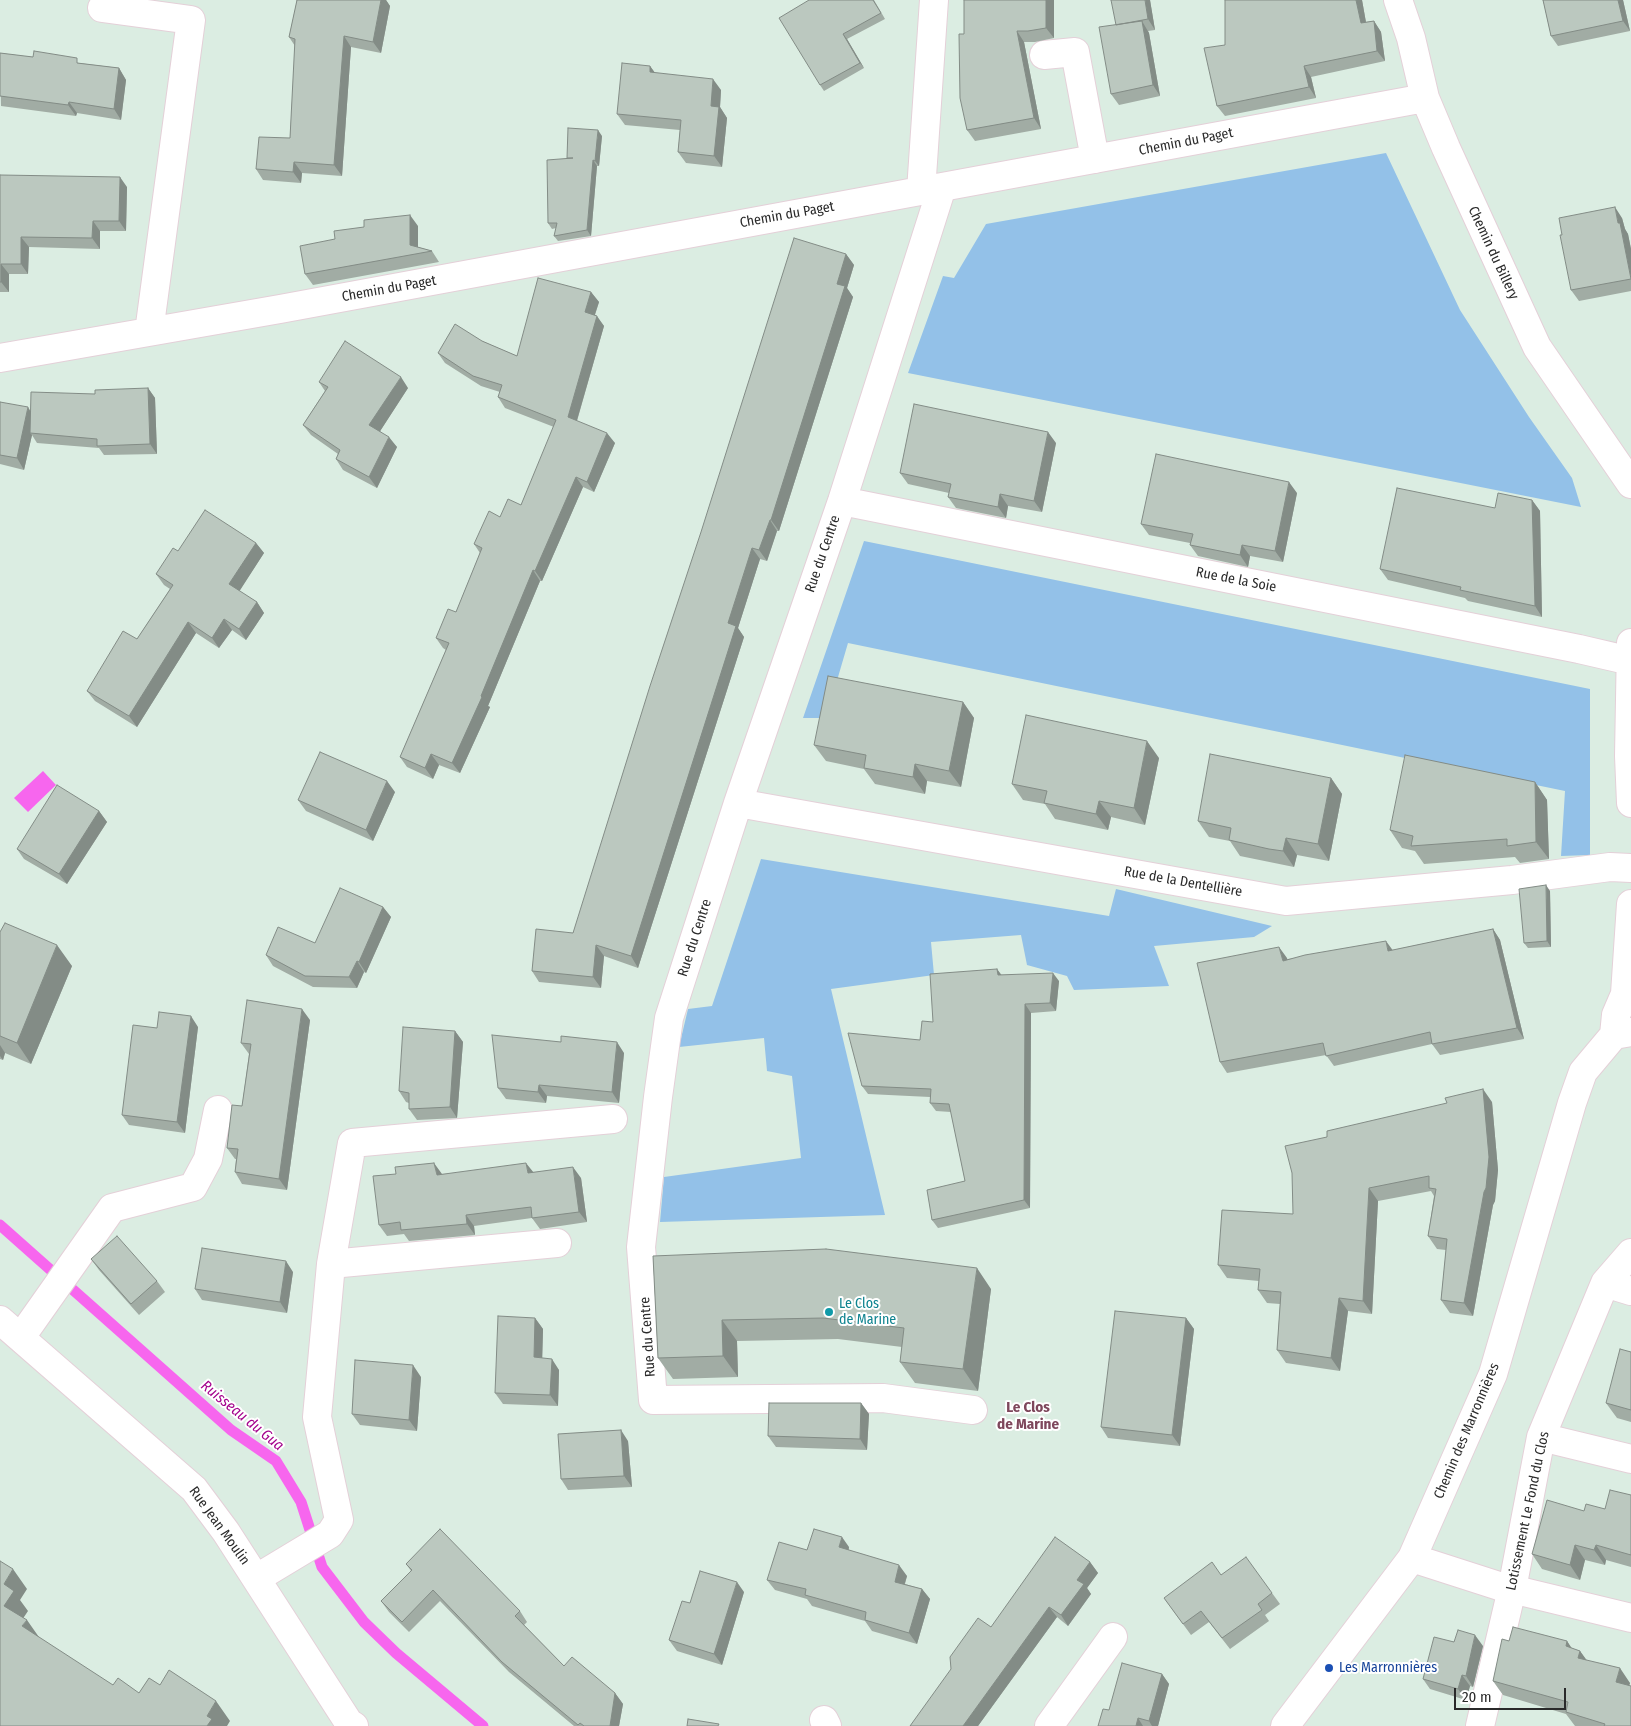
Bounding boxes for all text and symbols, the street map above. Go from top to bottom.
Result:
street label: Chemin du Paget [1138,125,1234,159]
street label: Chemin du Paget [739,198,835,232]
street label: Chemin du Billery [1464,204,1522,302]
street label: Chemin du Paget [341,272,437,306]
street label: Rue du Centre [802,513,844,595]
street label: Rue de la Soie [1194,564,1278,596]
street label: Rue de la Dentellière [1123,863,1243,901]
street label: Rue du Centre [675,897,715,979]
street label: Rue du Centre [637,1296,659,1378]
place label: Le Clos de Marine [839,1296,896,1328]
marker: Le Clos de Marine [823,1306,835,1318]
street label: Chemin des Marronnières [1431,1360,1503,1502]
water label: Ruisseau du Gua [197,1377,287,1455]
district label: Le Clos de Marine [997,1399,1059,1434]
street label: Lotissement Le Fond du Clos [1503,1430,1553,1592]
street label: Rue Jean Moulin [185,1484,253,1568]
place label: Les Marronnières [1339,1660,1437,1676]
marker: Les Marronnières [1323,1662,1335,1674]
scale bar [1456,1678,1568,1710]
text: 20 m [1462,1688,1492,1706]

